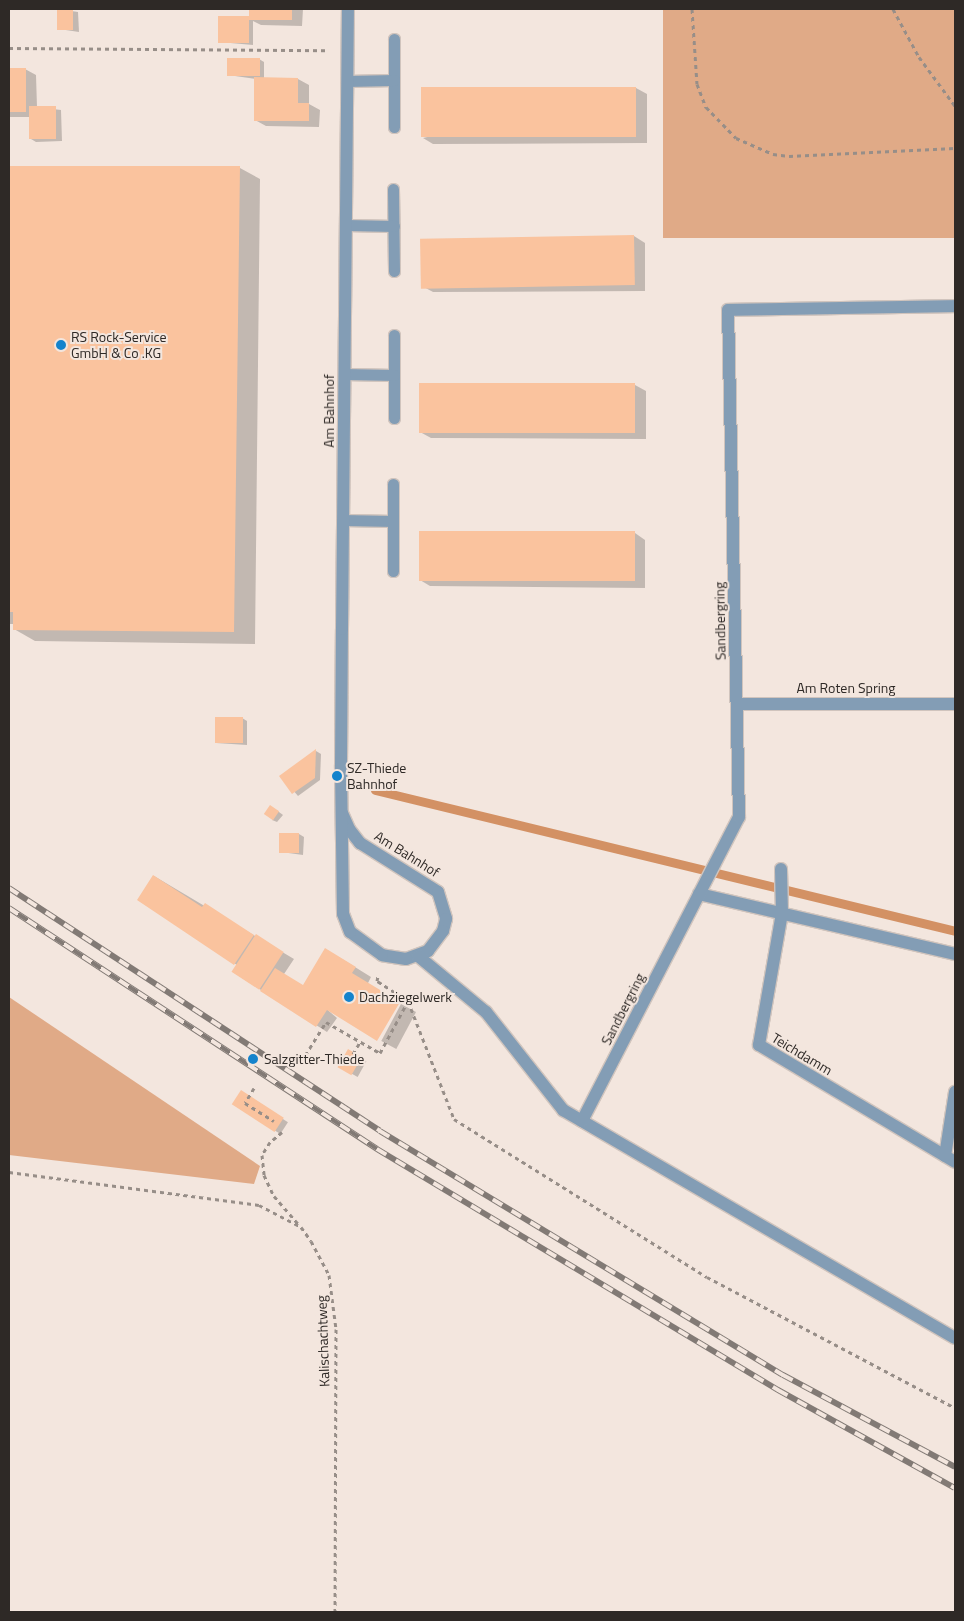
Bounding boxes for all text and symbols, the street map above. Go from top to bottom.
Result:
place label: RS Rock-Service GmbH & Co .KG [71,329,167,362]
marker: RS Rock-Service GmbH & Co .KG [55,339,67,351]
street label: Am Bahnhof [321,374,337,448]
street label: Sandbergring [711,582,729,660]
street label: Am Roten Spring [796,680,896,696]
place label: SZ-Thiede Bahnhof [347,760,406,792]
marker: SZ-Thiede Bahnhof [331,770,343,782]
street label: Am Bahnhof [371,827,443,881]
street label: Sandbergring [598,970,648,1048]
place label: Dachziegelwerk [359,989,452,1005]
marker: Dachziegelwerk [343,991,355,1003]
street label: Teichdamm [769,1029,835,1079]
place label: Salzgitter-Thiede [264,1051,364,1067]
marker: Salzgitter-Thiede [246,1052,260,1066]
street label: Kalischachtweg [313,1295,333,1387]

